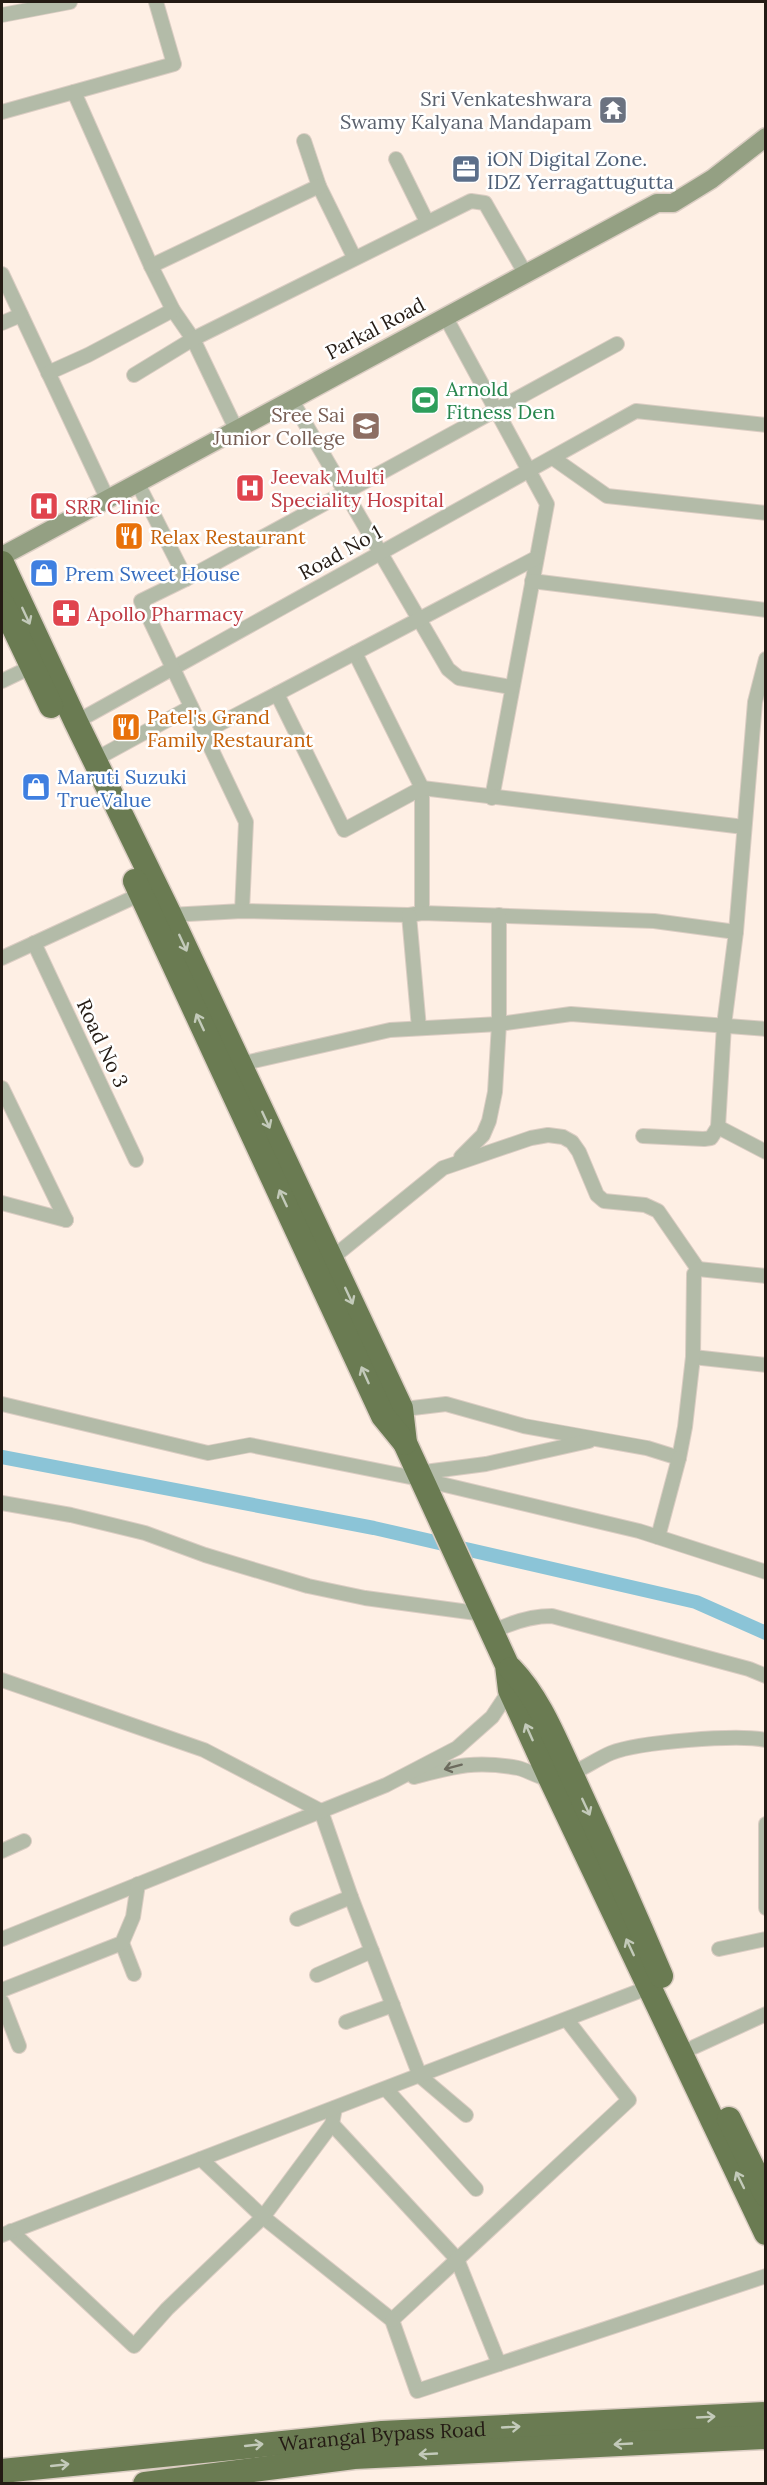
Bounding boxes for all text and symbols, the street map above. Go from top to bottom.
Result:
place label: Sri Venkateshwara Swamy Kalyana Mandapam [340,86,592,134]
temple icon: Sri Venkateshwara Swamy Kalyana Mandapam [597,94,629,126]
place label: iON Digital Zone. IDZ Yerragattugutta [487,146,674,194]
office icon: iON Digital Zone. IDZ Yerragattugutta [450,153,482,185]
street label: Parkal Road [321,291,429,365]
place label: Arnold Fitness Den [445,376,555,424]
sports icon: Arnold Fitness Den [409,384,441,416]
place label: Sree Sai Junior College [212,402,345,450]
school or university icon: Sree Sai Junior College [350,410,382,442]
place label: Jeevak Multi Speciality Hospital [270,464,444,512]
hospital icon: Jeevak Multi Speciality Hospital [234,472,266,504]
hospital icon: SRR Clinic [28,490,60,522]
place label: SRR Clinic [65,494,160,519]
street label: Road No 1 [294,519,386,585]
restaurant icon: Relax Restaurant [113,520,145,552]
place label: Relax Restaurant [150,524,306,549]
shop icon: Prem Sweet House [28,557,60,589]
place label: Prem Sweet House [65,561,240,586]
pharmacy icon: Apollo Pharmacy [50,597,82,629]
place label: Apollo Pharmacy [86,601,244,626]
one-way arrow [21,606,33,624]
place label: Patel's Grand Family Restaurant [147,704,313,752]
restaurant icon: Patel's Grand Family Restaurant [110,711,142,743]
place label: Maruti Suzuki TrueValue [57,764,187,812]
shop icon: Maruti Suzuki TrueValue [20,771,52,803]
one-way arrow [178,934,190,952]
street label: Road No 3 [72,995,134,1091]
one-way arrow [194,1013,205,1031]
one-way arrow [261,1110,273,1128]
one-way arrow [276,1190,288,1208]
one-way arrow [344,1287,356,1305]
one-way arrow [359,1367,370,1385]
one-way arrow [523,1723,534,1741]
one-way arrow [444,1761,463,1773]
one-way arrow [581,1797,593,1815]
one-way arrow [623,1938,635,1956]
one-way arrow [733,2171,745,2189]
one-way arrow [695,2412,715,2423]
street label: Warangal Bypass Road [277,2415,487,2456]
one-way arrow [500,2421,520,2432]
one-way arrow [243,2439,263,2450]
one-way arrow [614,2439,634,2450]
one-way arrow [419,2448,439,2459]
one-way arrow [49,2459,69,2470]

